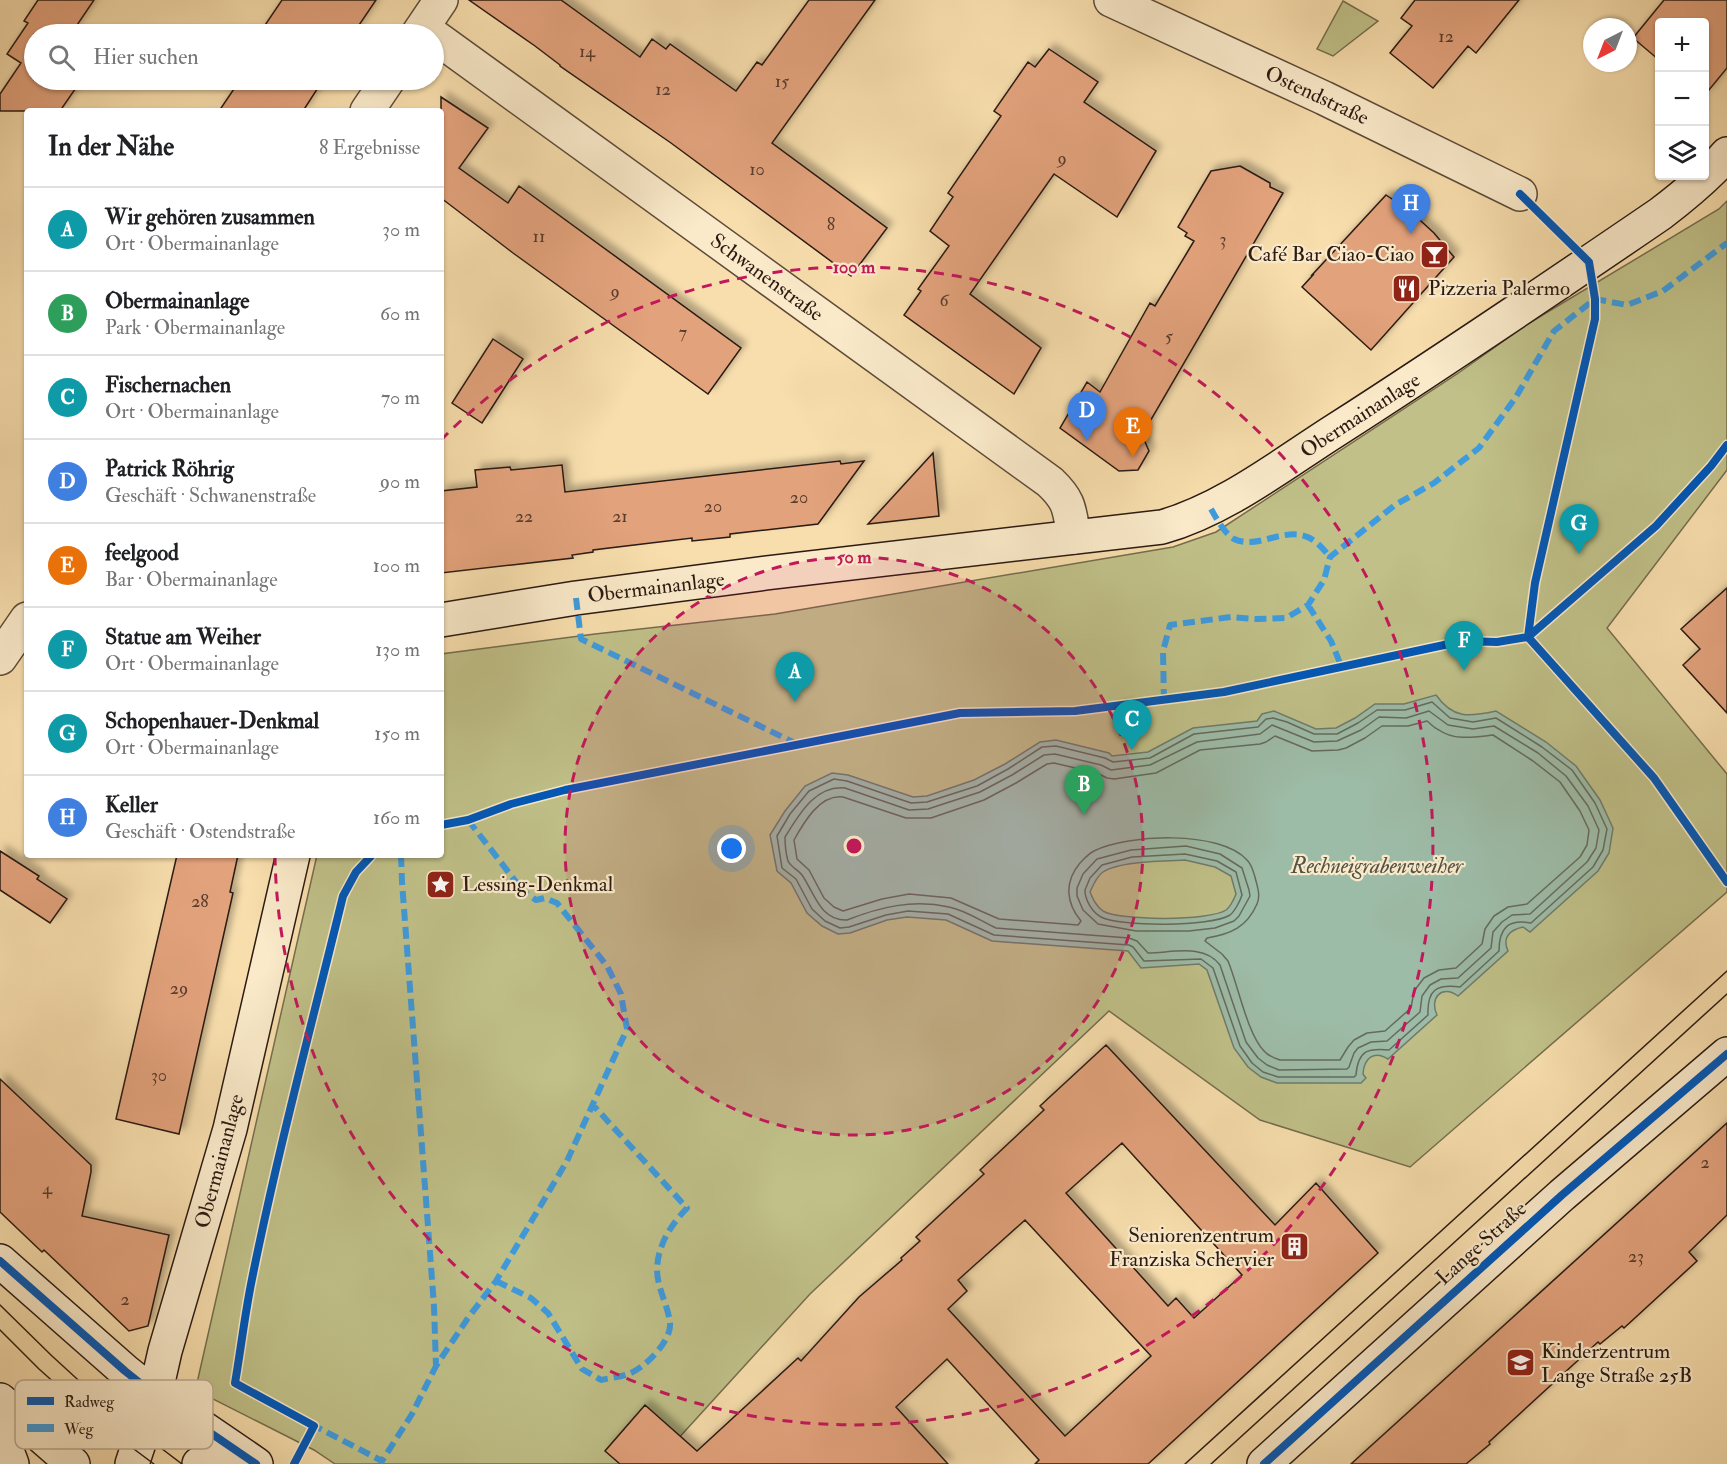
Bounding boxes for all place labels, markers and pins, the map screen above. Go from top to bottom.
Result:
pin: H [1392,184,1430,234]
bar icon: Café Bar Ciao-Ciao [1419,238,1451,270]
place label: Café Bar Ciao-Ciao [1248,241,1414,268]
restaurant icon: Pizzeria Palermo [1391,272,1423,304]
place label: Pizzeria Palermo [1428,275,1570,302]
pin: D [1068,392,1106,441]
pin: E [1114,408,1152,457]
pin: G [1560,504,1598,554]
pin: F [1444,622,1484,671]
pin: A [776,652,814,702]
pin: C [1112,700,1152,750]
pin: B [1064,766,1104,815]
centre of rings [844,836,864,856]
place icon: Lessing-Denkmal [425,868,457,900]
place label: Lessing-Denkmal [462,871,614,898]
place label: Seniorenzentrum Franziska Schervier [1109,1222,1274,1273]
building icon: Seniorenzentrum Franziska Schervier [1279,1231,1311,1263]
place label: Kinderzentrum Lange Straße 25B [1541,1338,1692,1389]
school or university icon: Kinderzentrum Lange Straße 25B [1504,1347,1536,1379]

